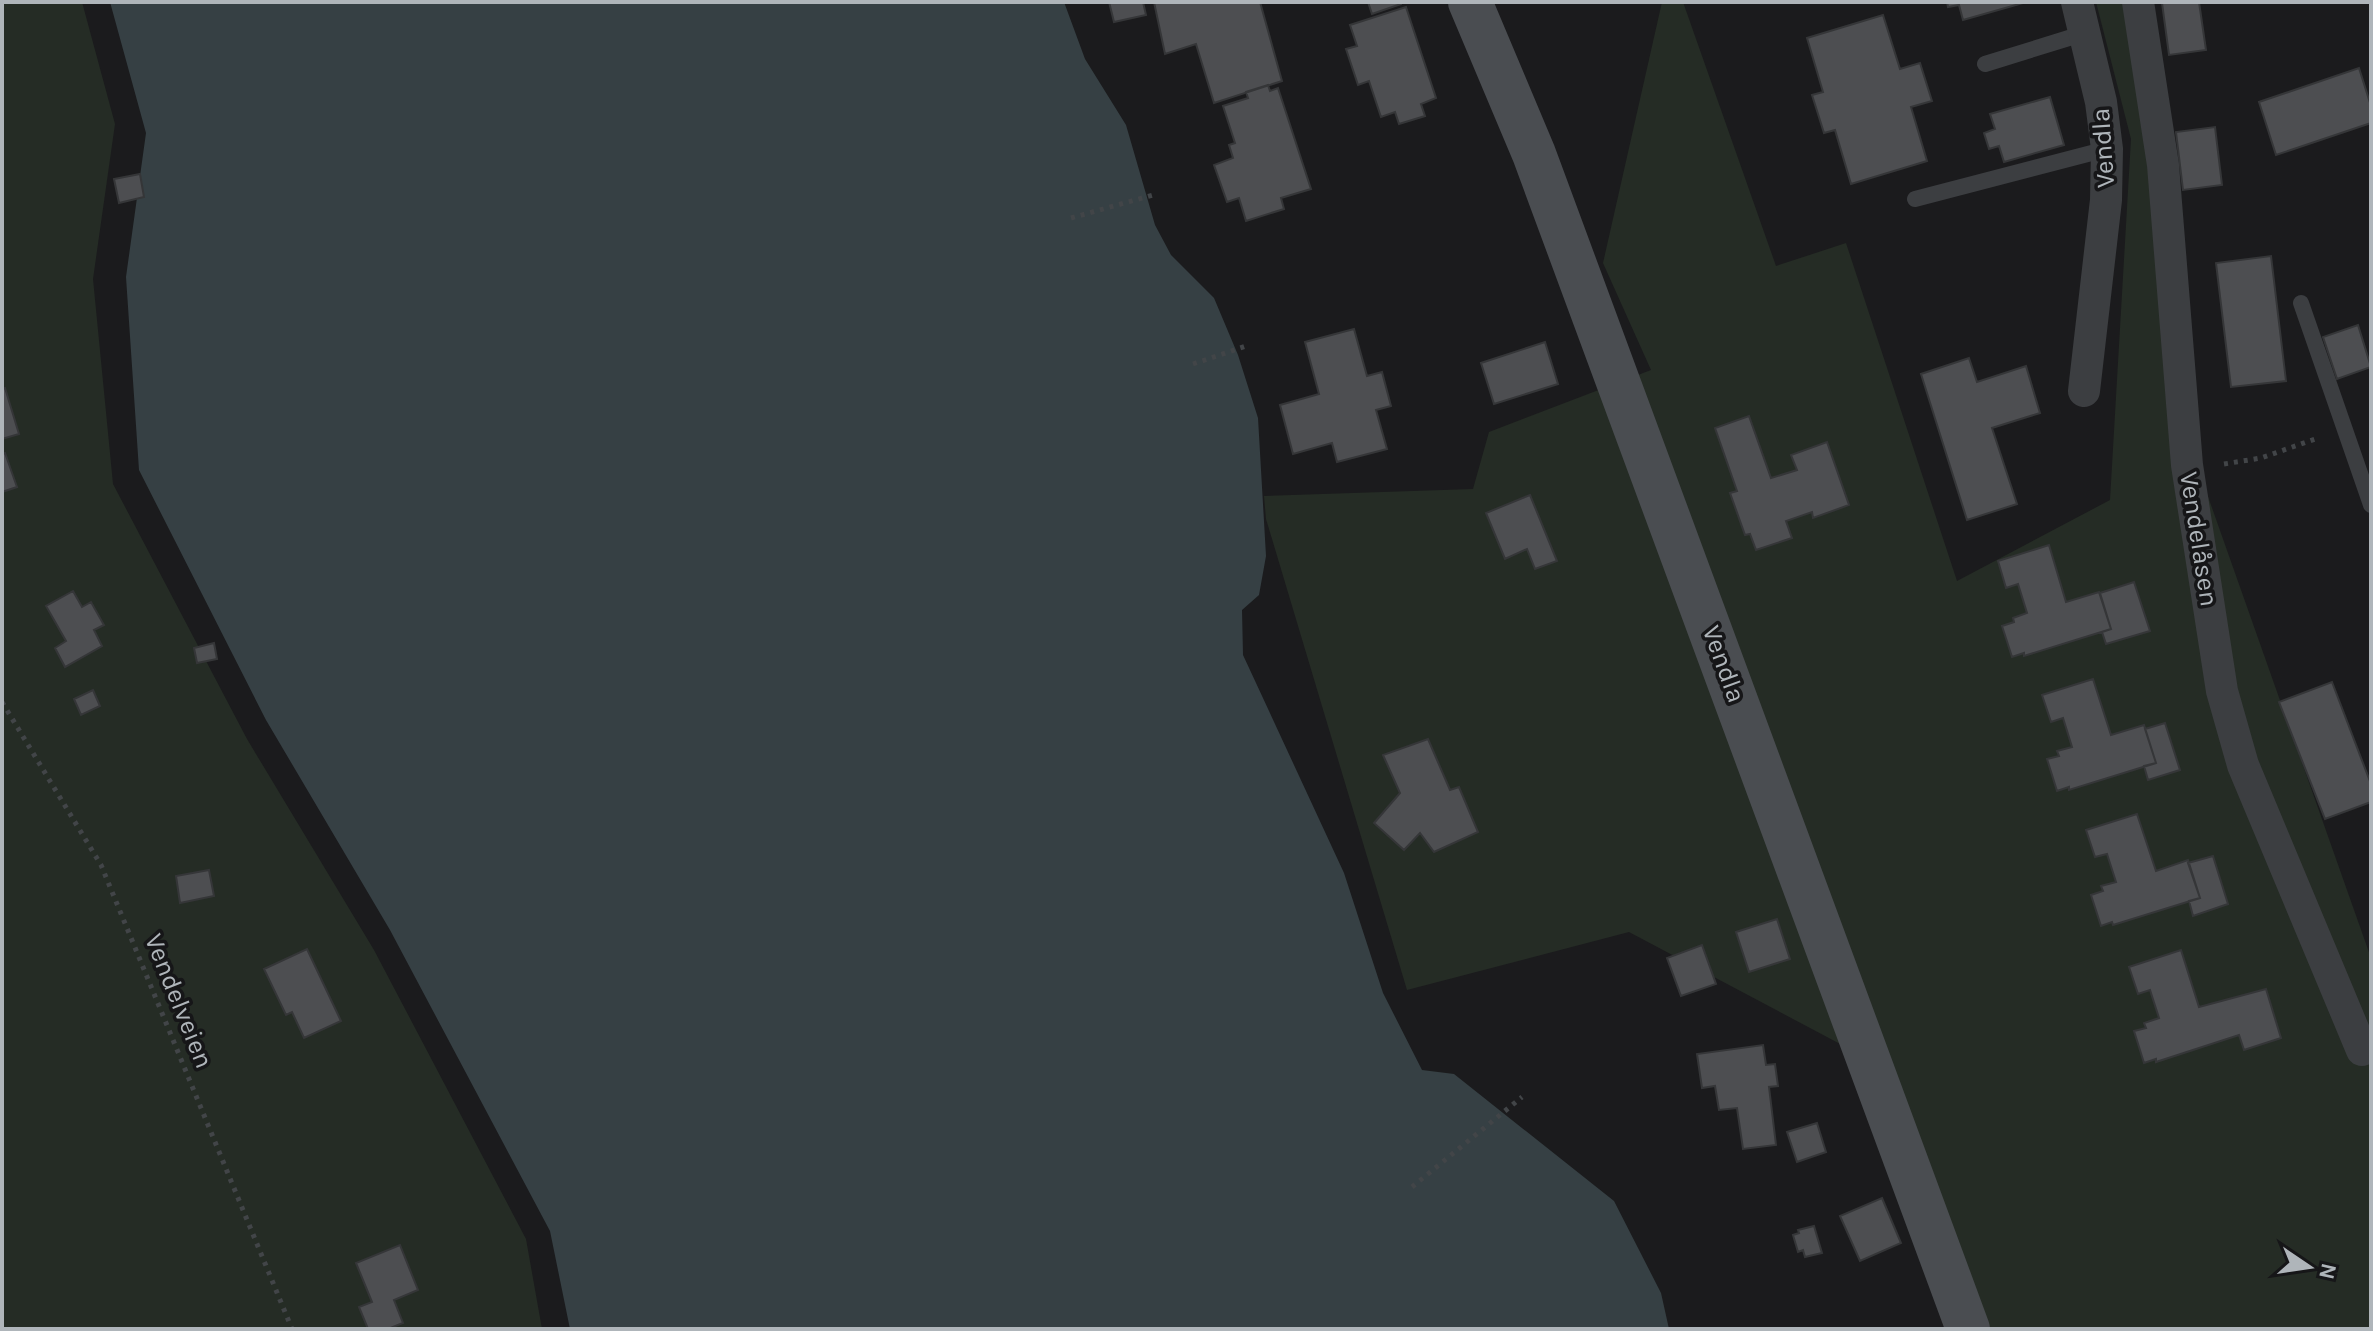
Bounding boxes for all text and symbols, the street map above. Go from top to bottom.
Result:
street label: Vendla [2085,107,2121,189]
street label: Vendelåsen [2173,469,2225,609]
street label: Vendla [1696,621,1752,707]
street label: Vendelveien [138,929,220,1073]
north arrow [2269,1227,2349,1307]
text: N [2313,1261,2342,1282]

